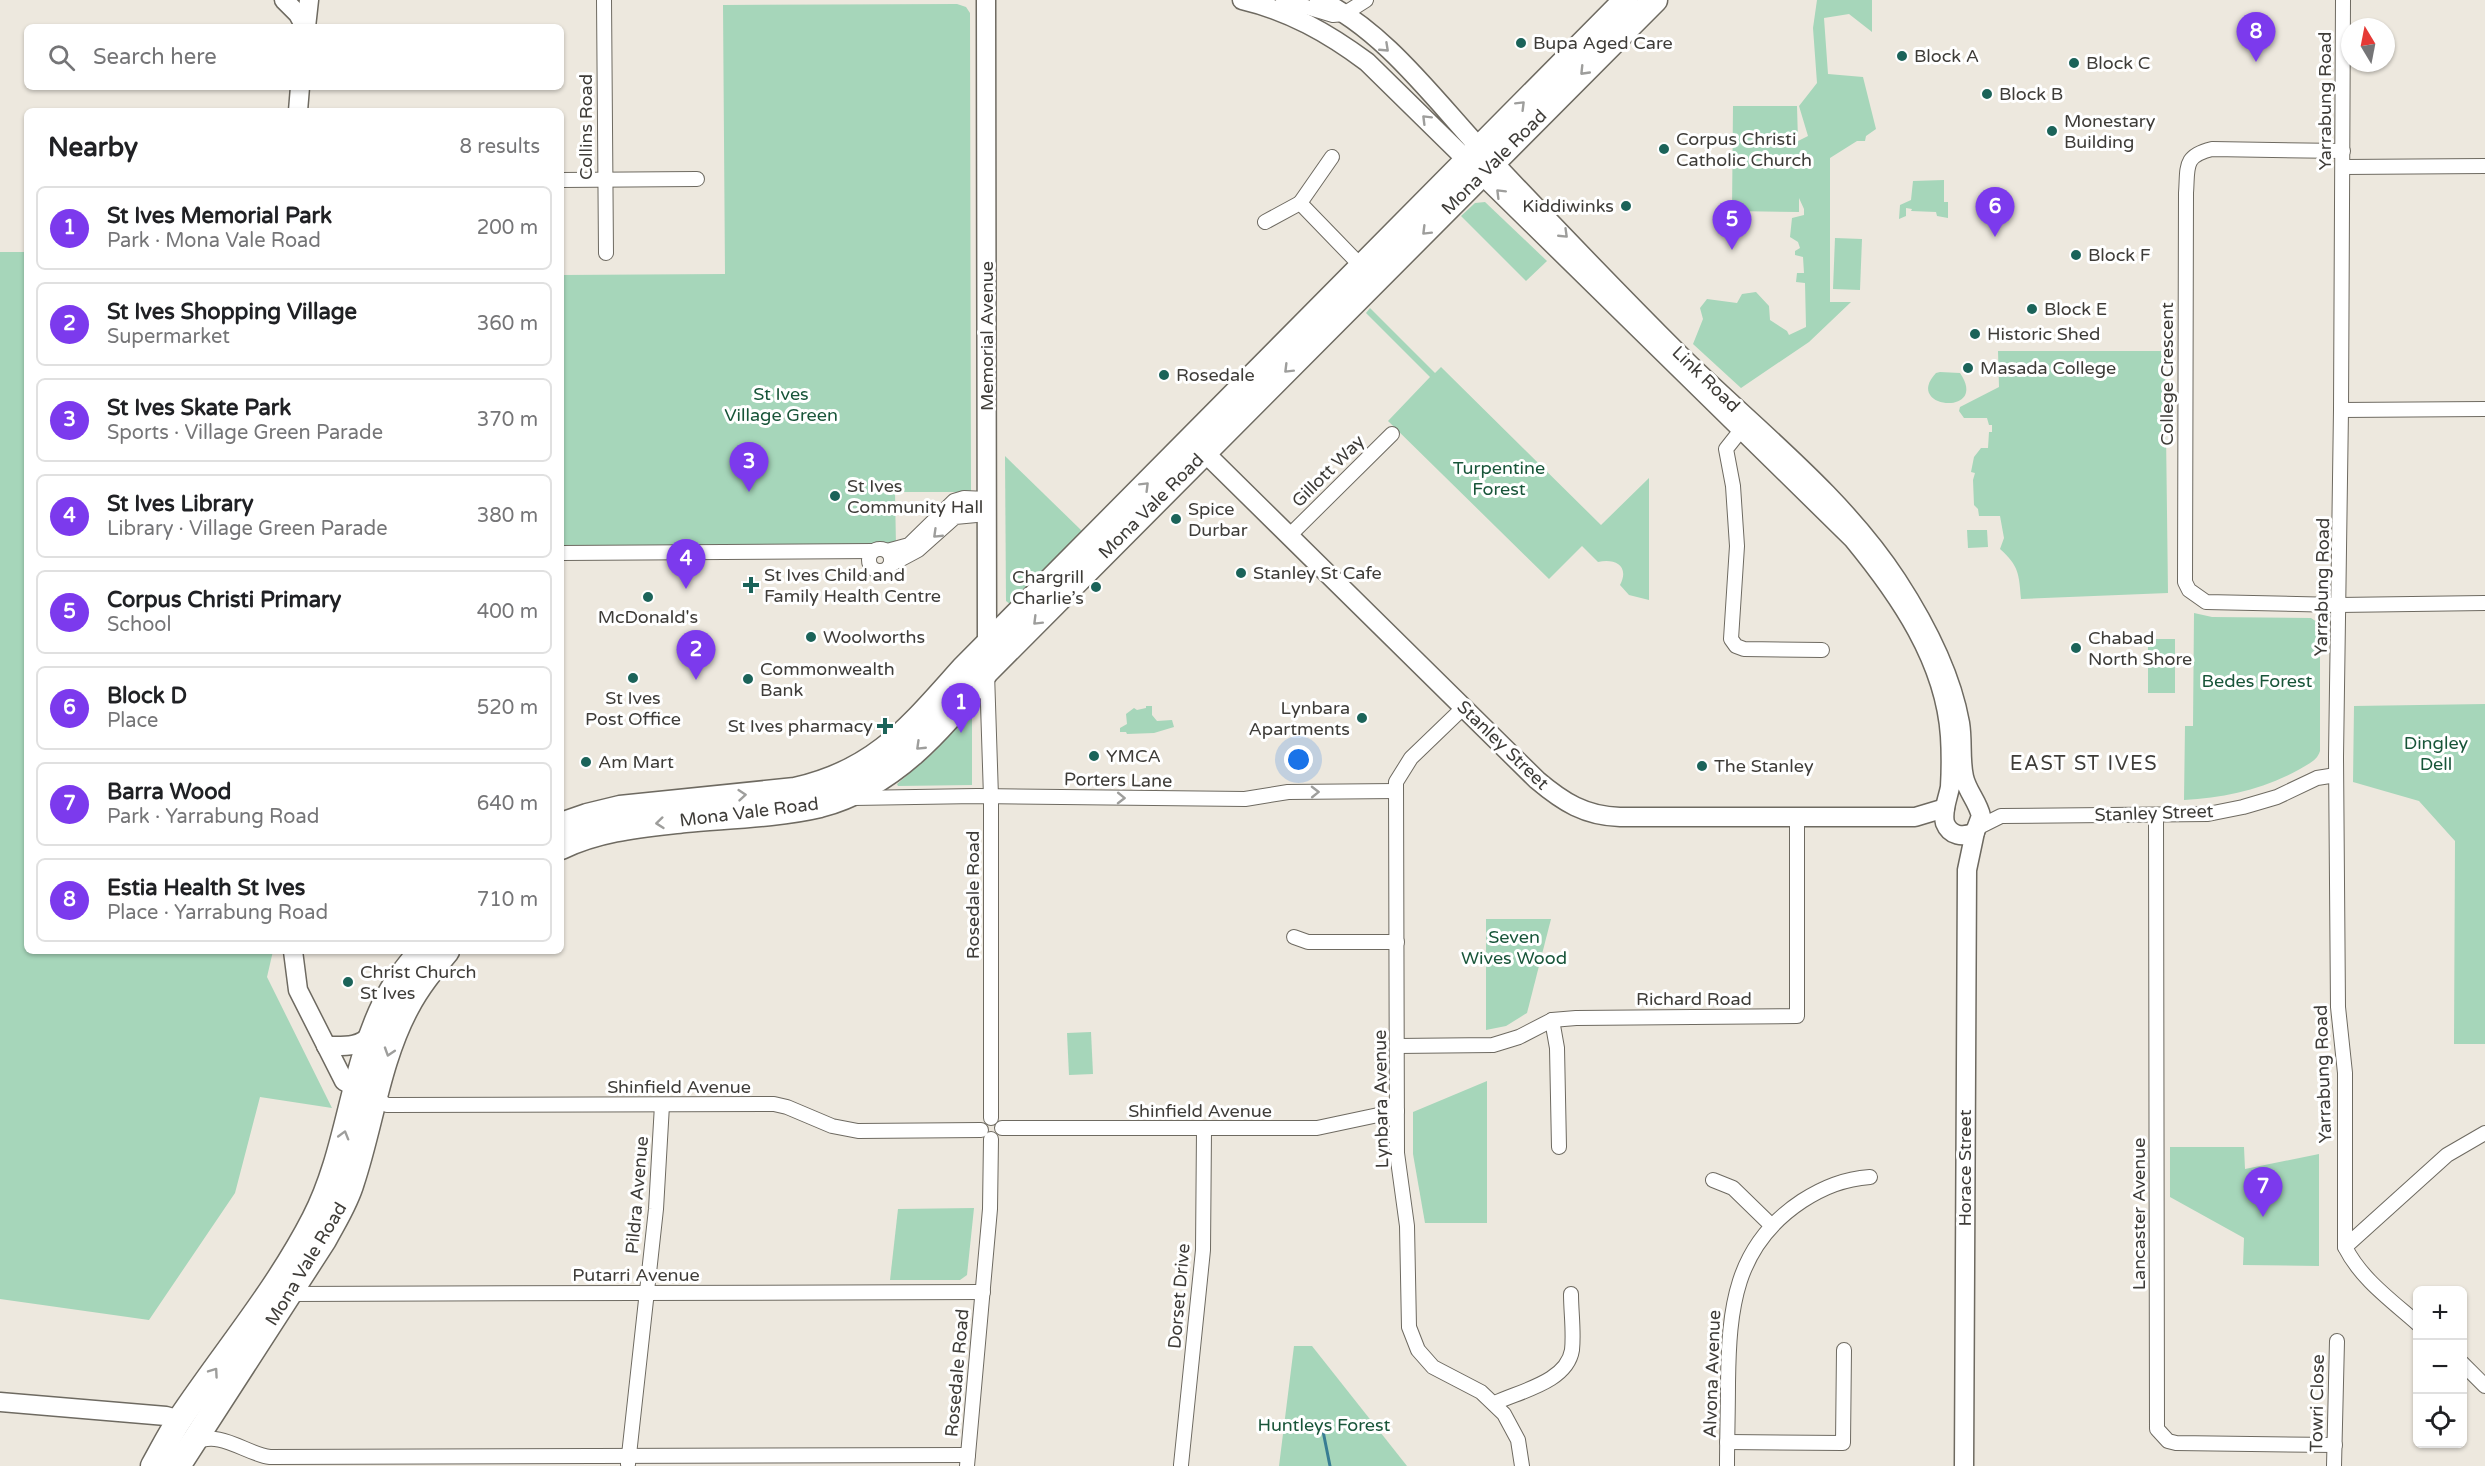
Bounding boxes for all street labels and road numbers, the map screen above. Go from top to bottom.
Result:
street label: Yarrabung Road [2314,32,2336,170]
street label: Collins Road [575,74,597,180]
street label: Mona Vale Road [1437,105,1551,219]
street label: Memorial Avenue [976,261,998,411]
street label: College Crescent [2156,302,2178,446]
street label: Link Road [1668,341,1744,417]
street label: Gillott Way [1287,430,1369,512]
street label: Mona Vale Road [1094,449,1208,563]
street label: Yarrabung Road [2310,518,2334,656]
street label: Stanley Street [1453,696,1554,794]
street label: Porters Lane [1064,768,1172,792]
street label: Mona Vale Road [678,793,820,831]
street label: Stanley Street [2094,800,2214,826]
street label: Rosedale Road [962,831,984,959]
street label: Richard Road [1636,988,1752,1010]
street label: Yarrabung Road [2310,1004,2336,1144]
street label: Lynbara Avenue [1369,1030,1393,1168]
street label: Shinfield Avenue [607,1076,751,1098]
street label: Shinfield Avenue [1128,1100,1272,1122]
street label: Horace Street [1954,1109,1976,1227]
street label: Pildra Avenue [621,1135,653,1255]
street label: Lancaster Avenue [2128,1138,2150,1290]
street label: Mona Vale Road [261,1198,351,1330]
street label: Dorset Drive [1163,1242,1195,1350]
street label: Putarri Avenue [572,1264,700,1286]
street label: Rosedale Road [940,1308,974,1438]
street label: Alvona Avenue [1699,1309,1725,1439]
street label: Towri Close [2305,1354,2329,1452]

